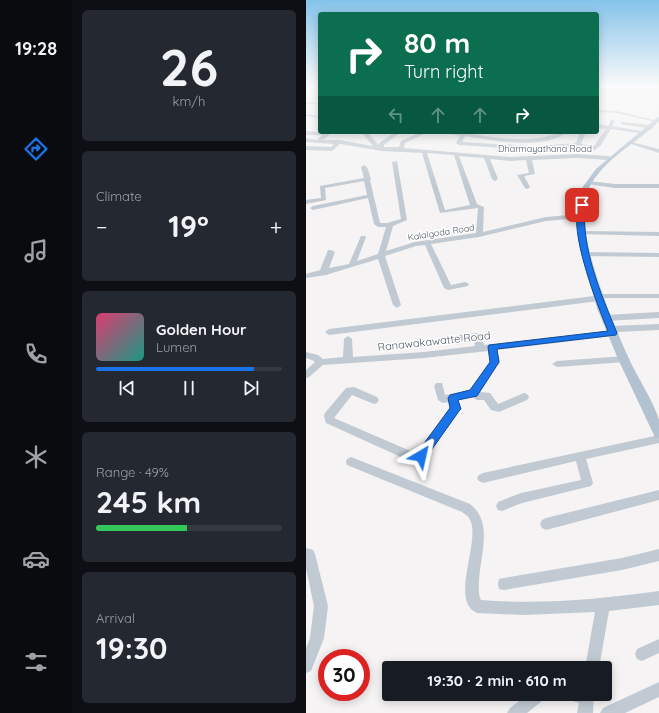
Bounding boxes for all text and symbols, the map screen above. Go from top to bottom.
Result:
text: 80 m [404,25,470,60]
icon: right [338,28,390,80]
text: 26 [160,34,218,99]
text: 19:28 [15,37,57,60]
text: Turn right [404,60,484,83]
text: km/h [173,93,205,109]
icon: left [385,104,407,126]
icon: ahead [427,104,449,126]
icon: ahead [469,104,491,126]
icon: right [511,104,533,126]
icon: directions [22,135,50,163]
street label: Dharmayathana Road [498,143,592,154]
text: Climate [96,188,142,204]
pin [565,188,599,222]
icon: arrive [571,194,593,216]
text: 19° [168,207,209,245]
text: − [96,213,107,241]
text: + [270,213,282,241]
street label: Kalalgoda Road [407,221,475,243]
icon: music [22,237,50,265]
text: Golden Hour [156,320,247,339]
street label: Ranawakawatte Road [377,328,491,354]
text: Lumen [156,339,197,355]
icon: phone [22,340,50,368]
icon: previous [116,377,138,399]
icon: pause [178,377,200,399]
icon: next [240,377,262,399]
position arrow [400,435,442,477]
icon: climate [22,443,50,471]
text: Range · 49% [96,464,169,480]
text: 245 km [96,483,201,521]
icon: car [22,545,50,573]
text: Arrival [96,610,135,626]
text: 19:30 [96,629,167,667]
icon: filters [22,648,50,676]
speed limit sign: 30 [318,649,370,701]
text: 19:30 · 2 min · 610 m [427,671,567,690]

